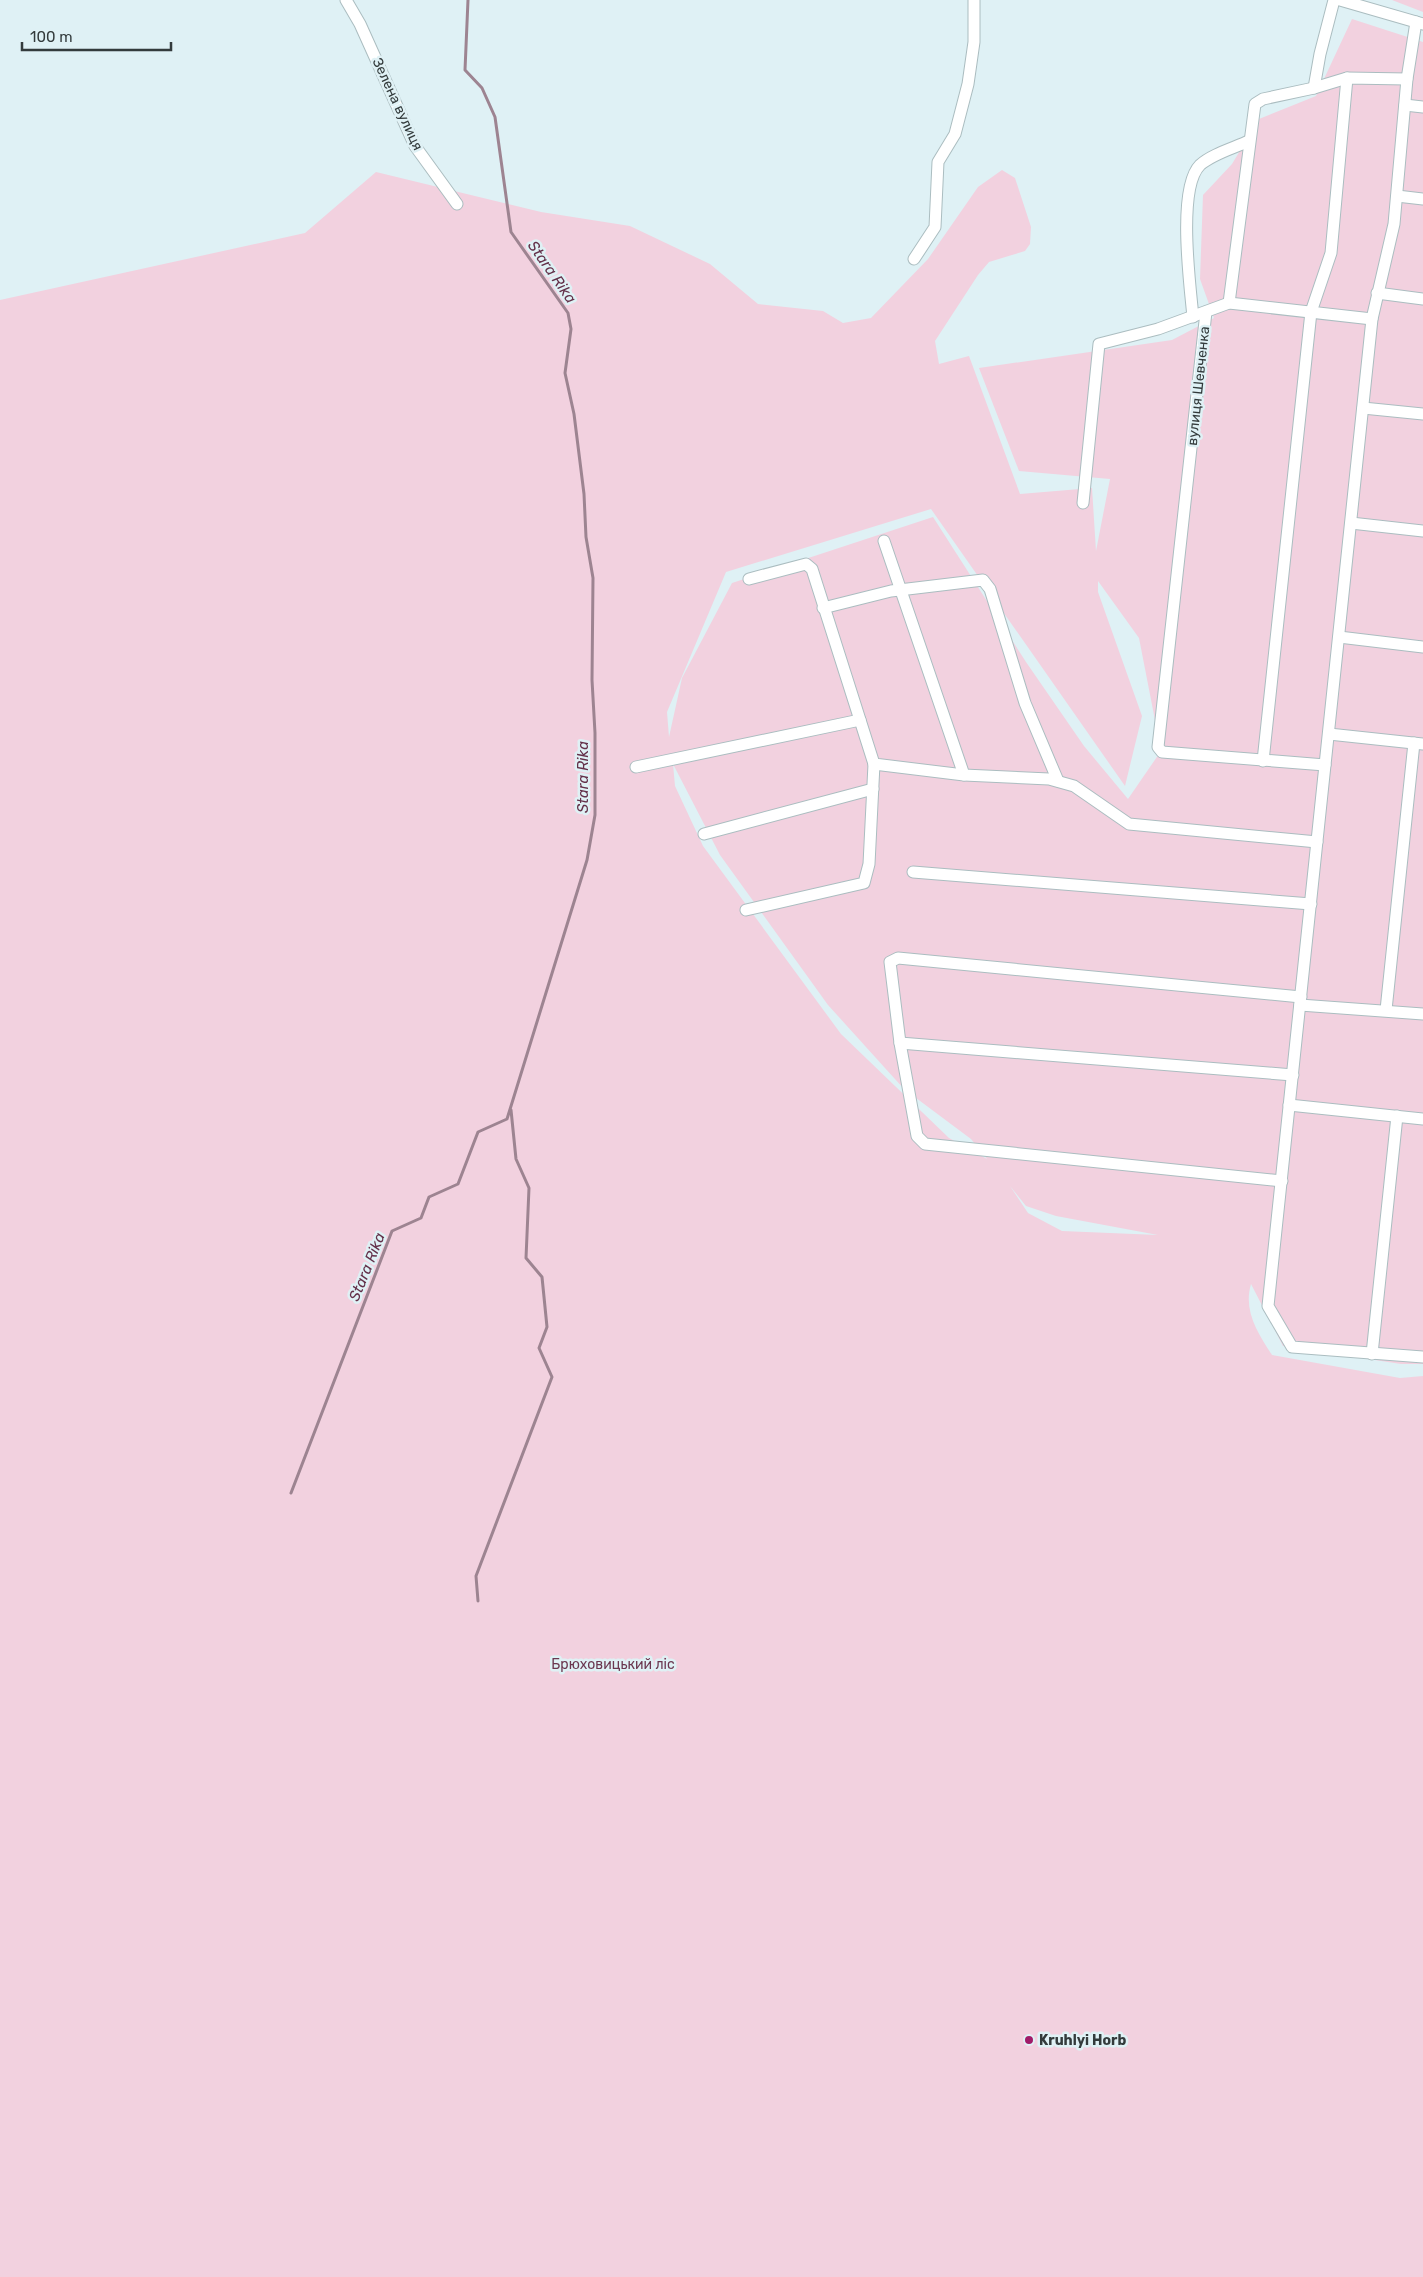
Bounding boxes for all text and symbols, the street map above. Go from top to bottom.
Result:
scale bar [22,20,171,52]
text: 100 m [30,28,72,46]
street label: Зелена вулиця [369,55,426,153]
water label: Stara Rika [524,237,580,307]
street label: вулиця Шевченка [1184,326,1213,447]
water label: Stara Rika [574,741,592,813]
water label: Stara Rika [345,1230,389,1304]
park label: Брюховицький ліс [551,1656,675,1673]
place label: Kruhlyi Horb [1039,2032,1126,2049]
marker: Kruhlyi Horb [1023,2034,1035,2046]

